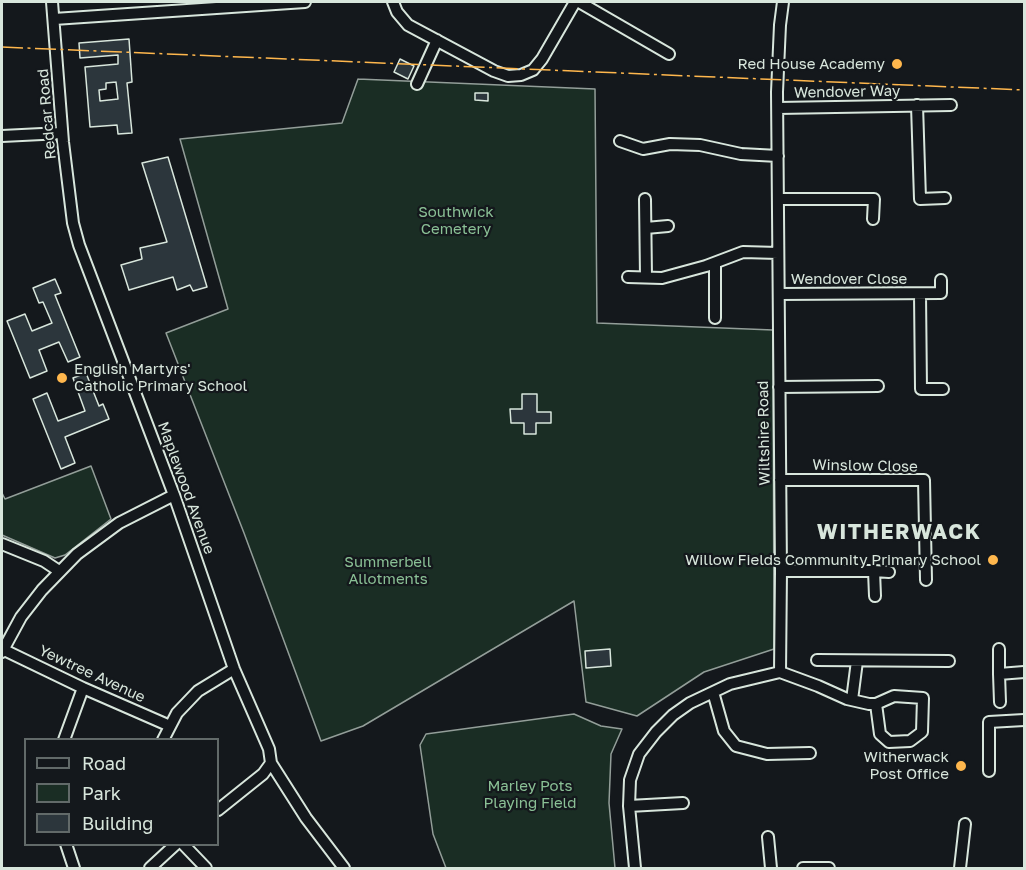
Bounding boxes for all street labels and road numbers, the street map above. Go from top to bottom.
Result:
street label: Redcar Road [34,68,60,160]
street label: Wendover Way [794,82,900,102]
street label: Wendover Close [791,270,907,288]
street label: Wiltshire Road [754,380,774,486]
street label: Maplewood Avenue [154,419,218,557]
street label: Winslow Close [812,456,918,476]
street label: Yewtree Avenue [36,642,148,706]

